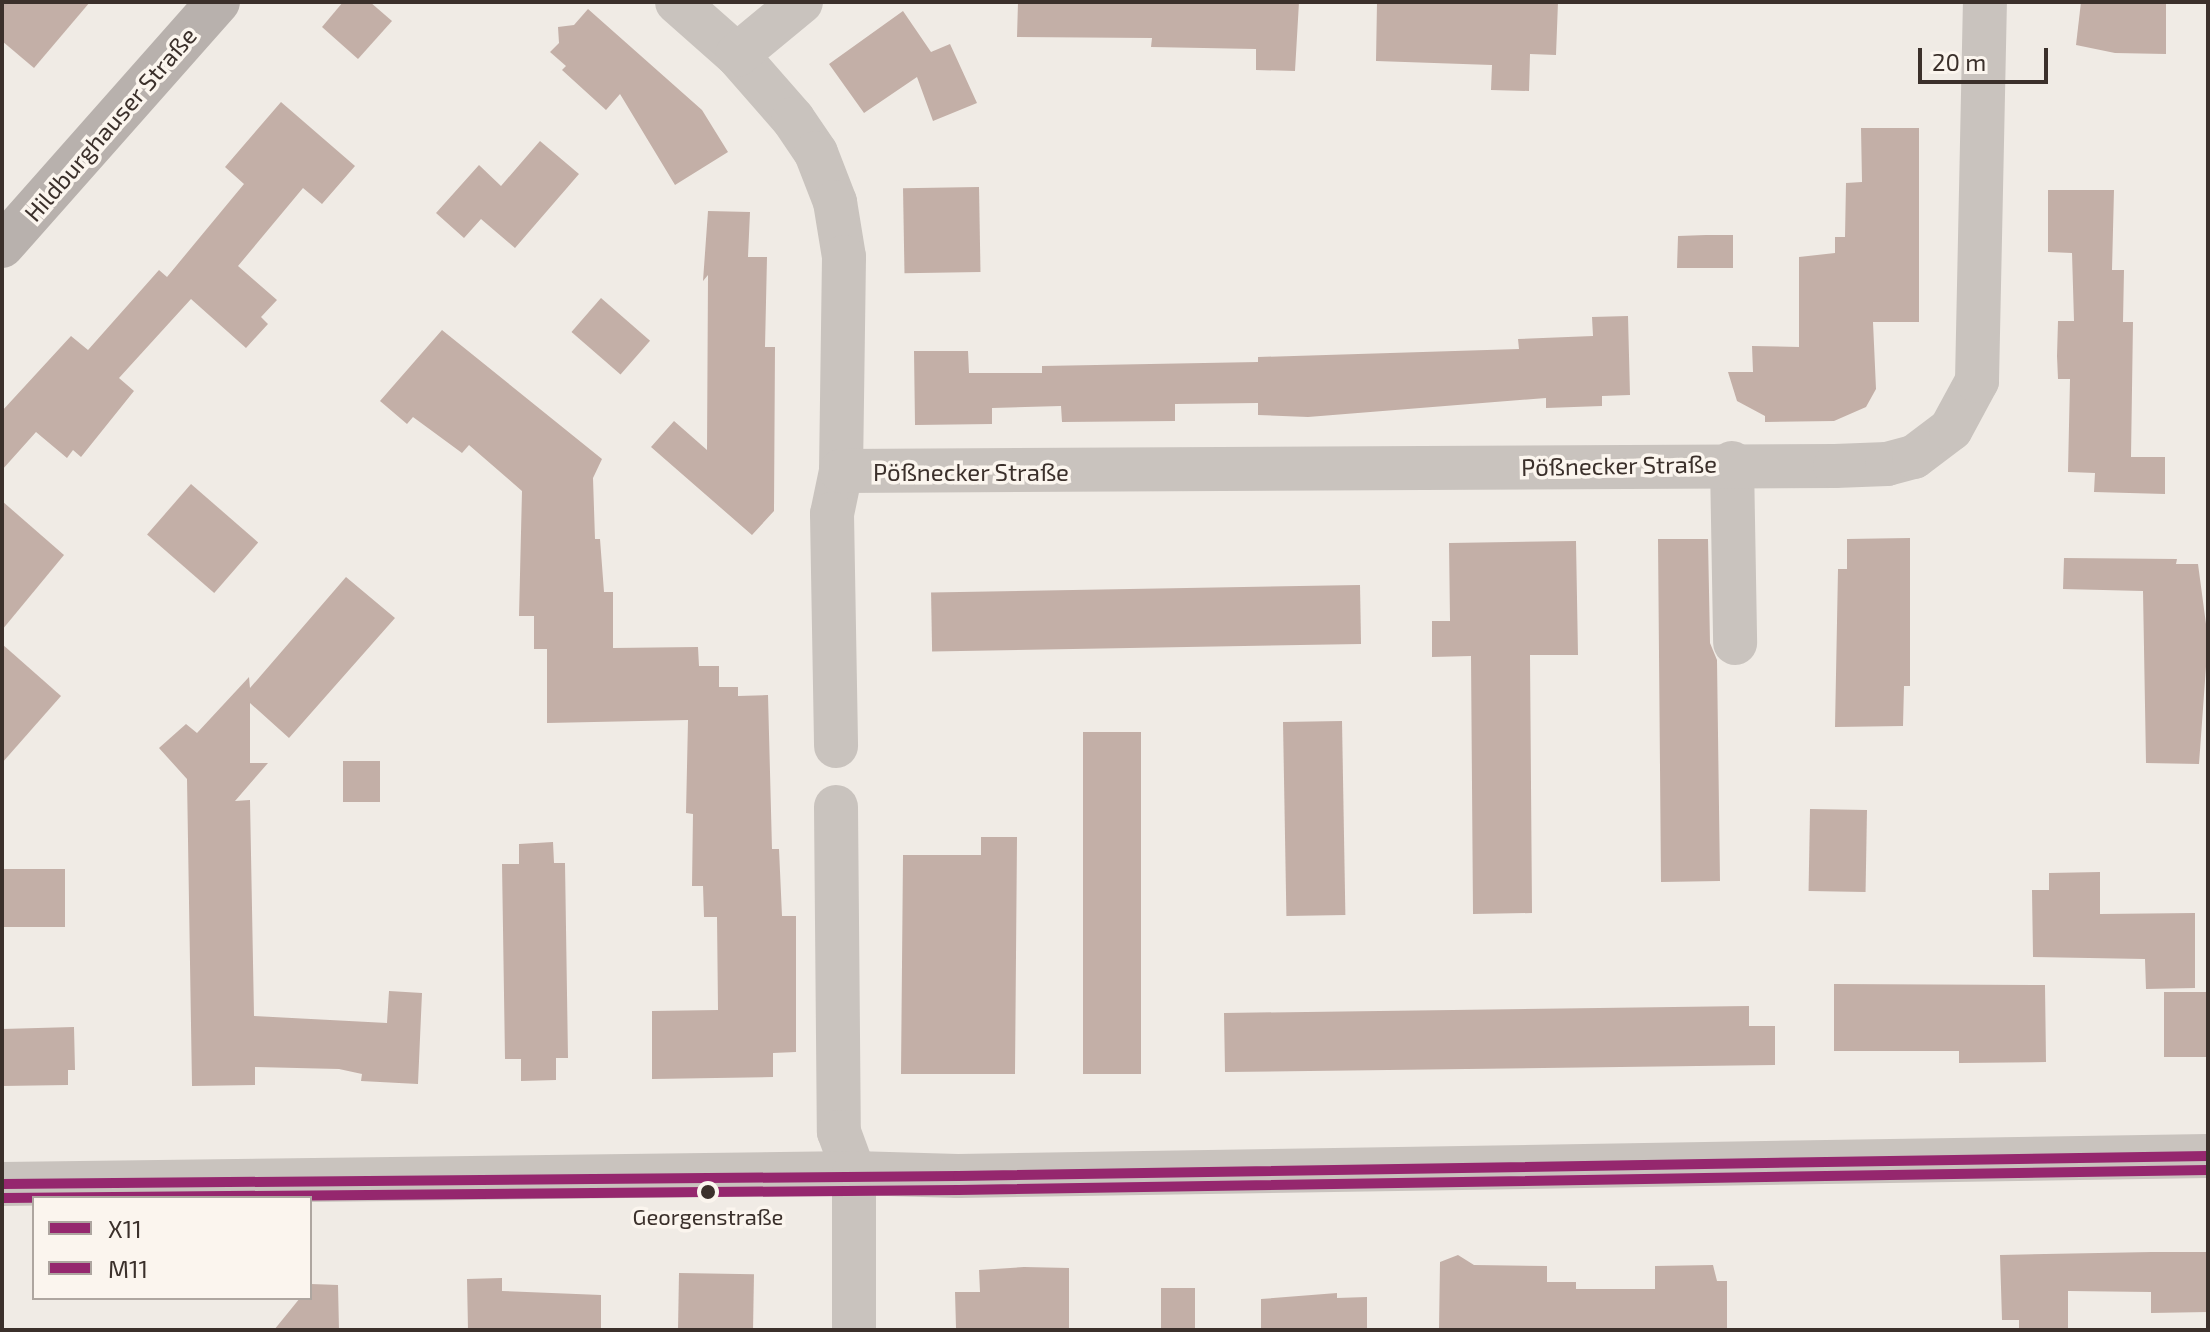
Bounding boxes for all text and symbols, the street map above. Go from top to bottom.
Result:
street label: Hildburghauser Straße [18,21,202,227]
scale bar [1922,32,2052,82]
text: 20 m [1932,47,1986,76]
street label: Pößnecker Straße [1521,449,1717,481]
street label: Pößnecker Straße [873,458,1069,486]
marker: Georgenstraße [700,1184,716,1200]
legend [32,1196,312,1300]
place label: Georgenstraße [633,1204,783,1230]
text: X11 [108,1214,142,1243]
text: M11 [108,1254,148,1283]

